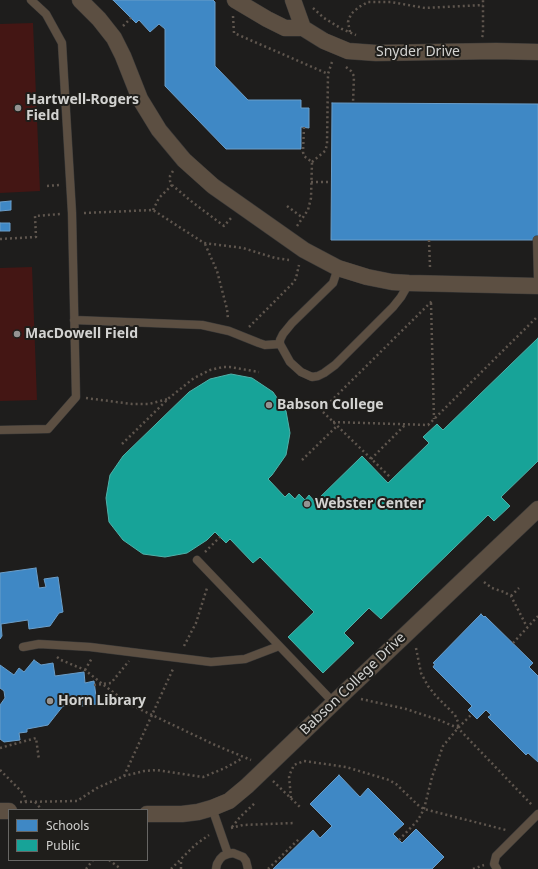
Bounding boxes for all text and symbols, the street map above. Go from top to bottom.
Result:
street label: Snyder Drive [376,44,460,60]
place label: Hartwell-Rogers Field [26,92,139,124]
marker: Hartwell-Rogers Field [13,103,23,113]
place label: MacDowell Field [25,326,138,342]
marker: MacDowell Field [12,329,22,339]
place label: Babson College [277,397,384,413]
marker: Babson College [264,400,274,410]
place label: Webster Center [315,496,424,512]
marker: Webster Center [302,499,312,509]
street label: Babson College Drive [297,629,409,739]
place label: Horn Library [58,693,146,709]
marker: Horn Library [45,696,55,706]
legend [8,809,148,861]
text: Schools [46,817,89,834]
text: Public [46,837,80,854]

